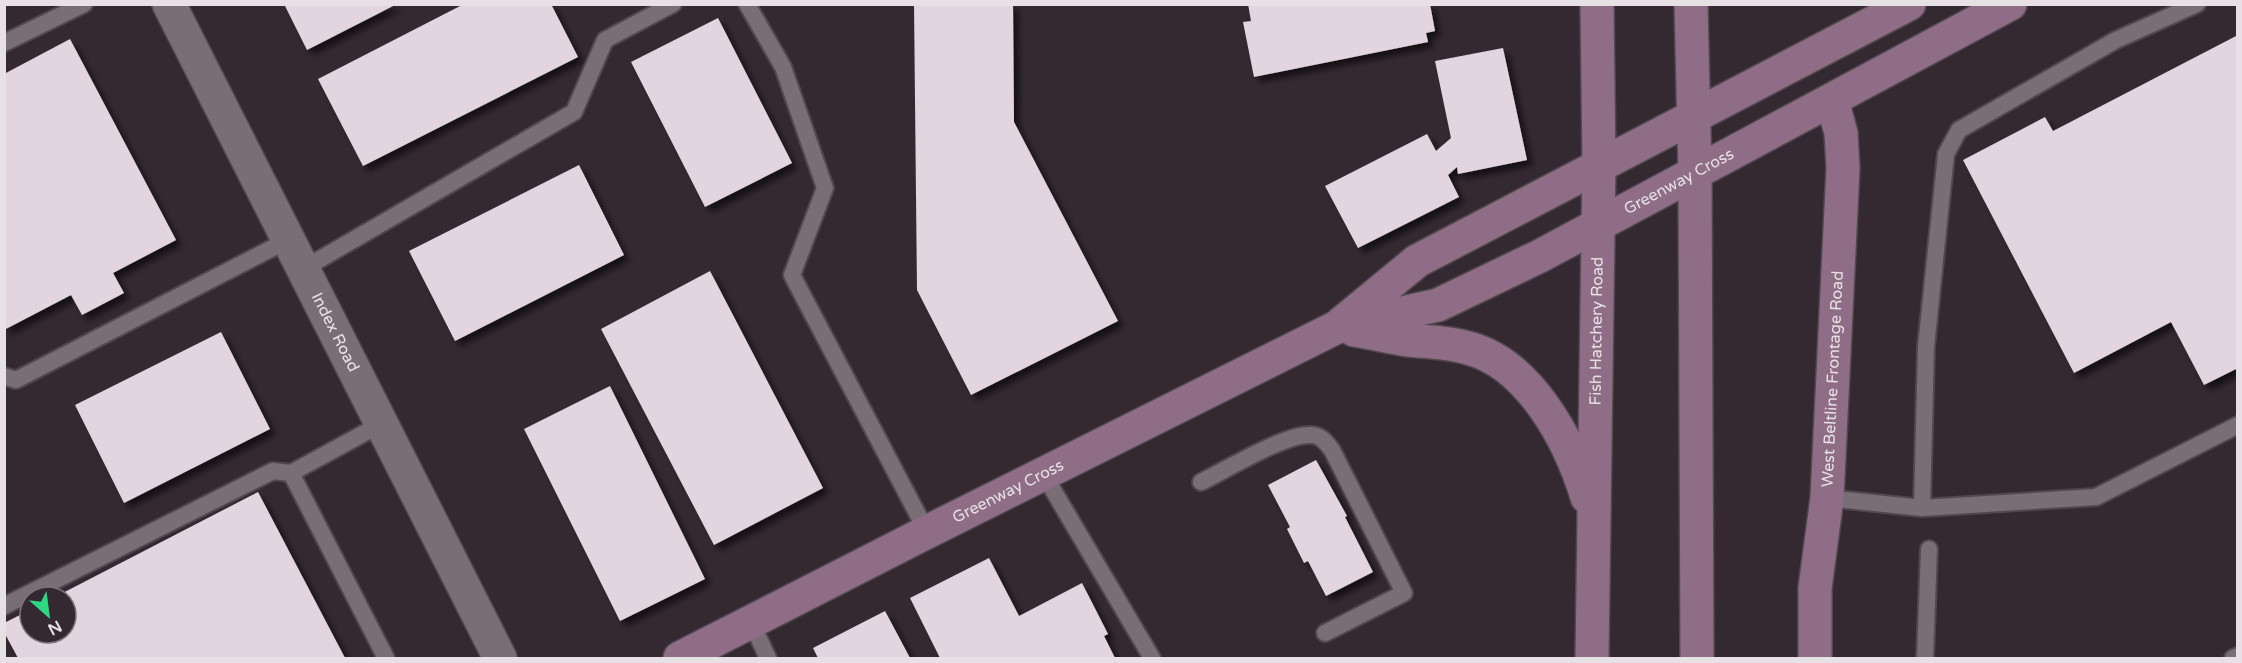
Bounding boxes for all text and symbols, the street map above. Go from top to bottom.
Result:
street label: Greenway Cross [1620,144,1737,219]
street label: Fish Hatchery Road [1586,257,1608,405]
street label: West Beltline Frontage Road [1818,270,1848,488]
street label: Index Road [307,289,364,375]
street label: Greenway Cross [949,455,1067,528]
north arrow [18,585,78,645]
text: N [44,616,65,639]

